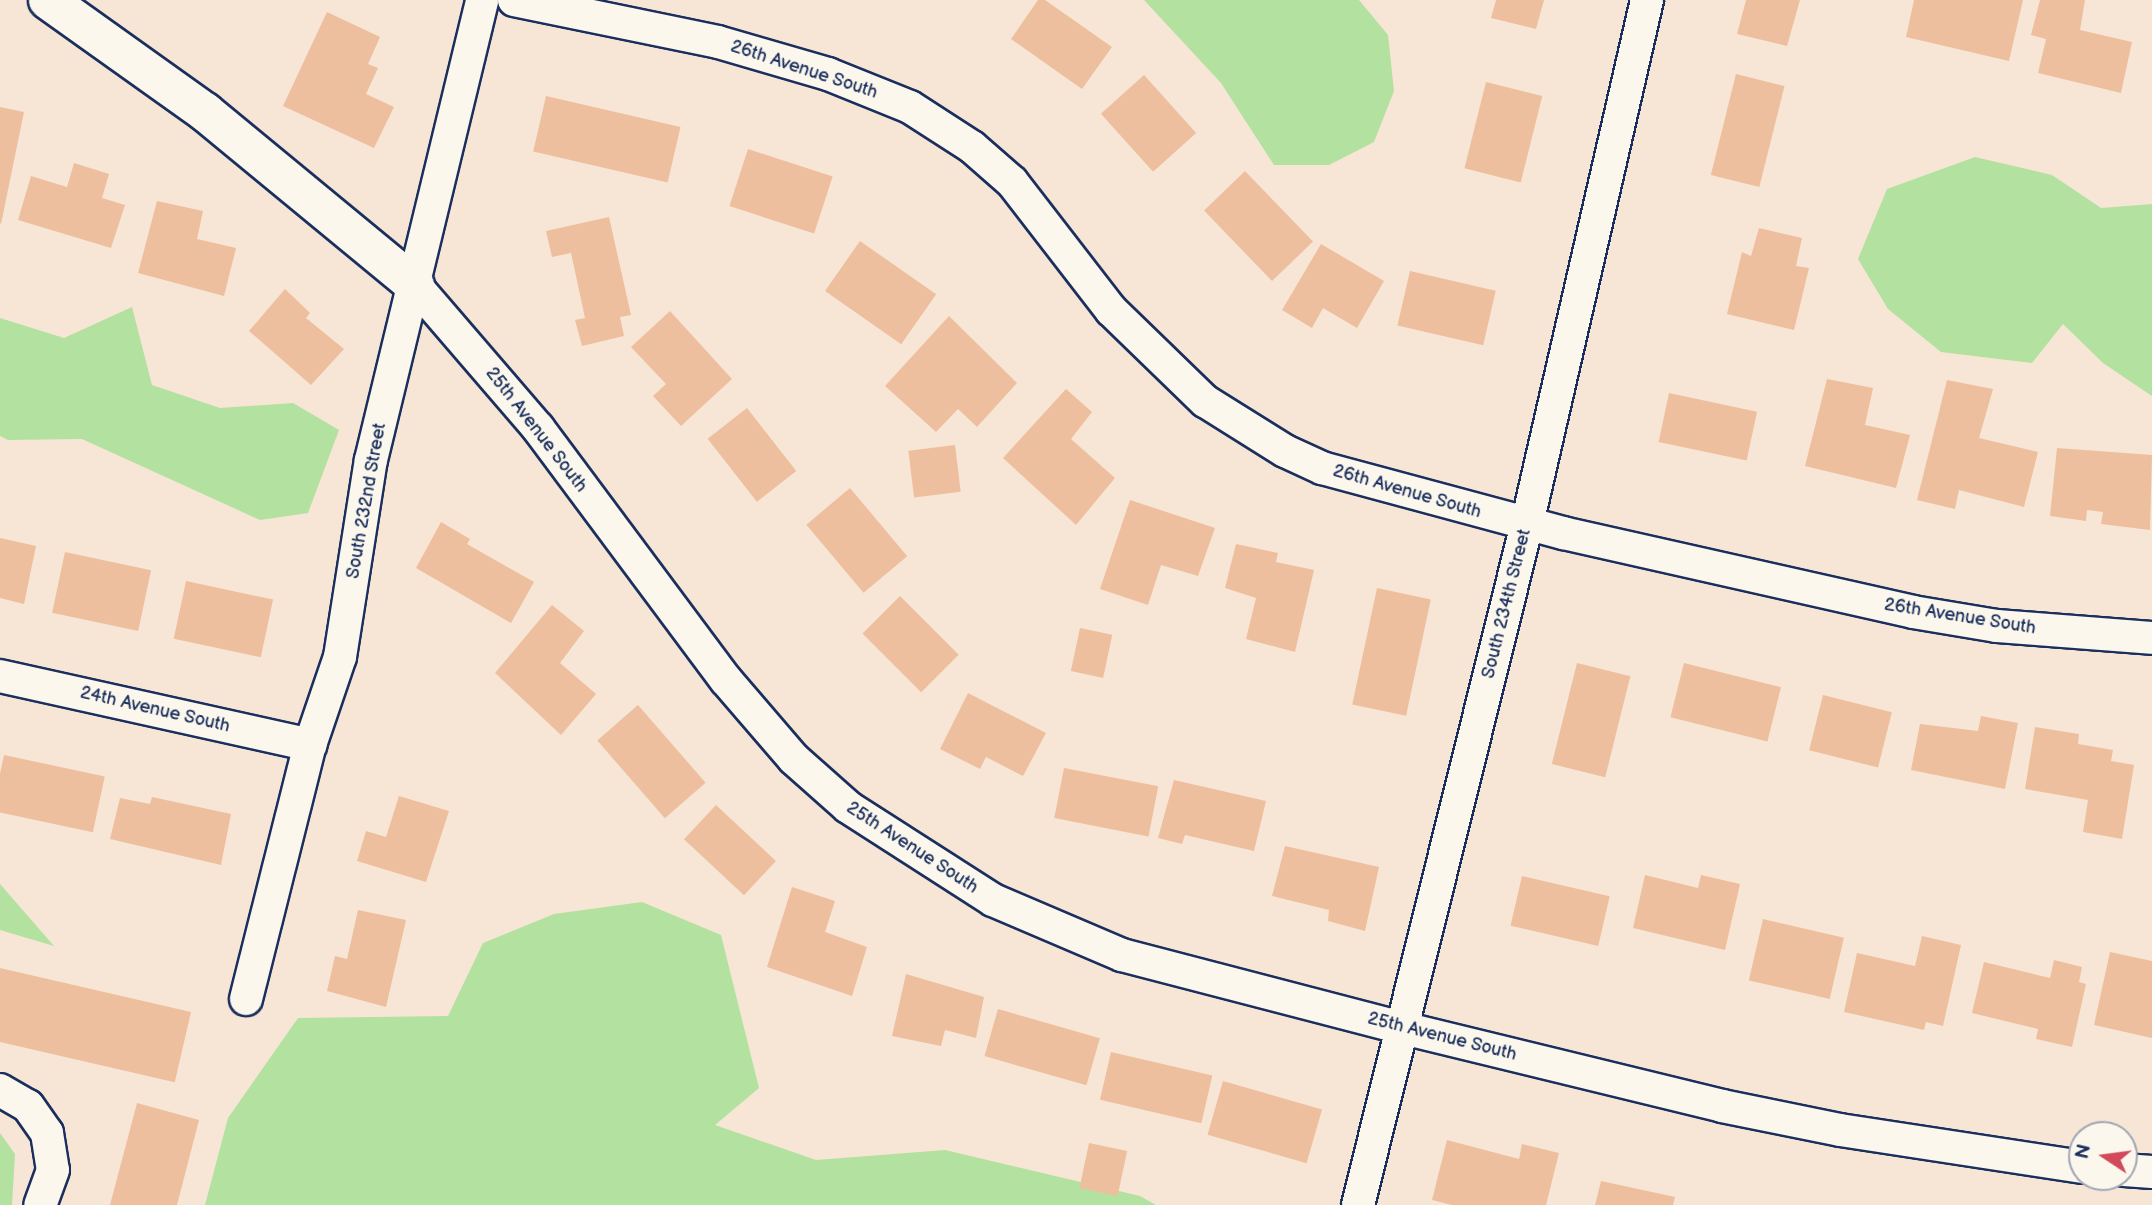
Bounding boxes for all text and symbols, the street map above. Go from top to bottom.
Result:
street label: 26th Avenue South [728,36,880,104]
street label: 25th Avenue South [480,363,592,497]
street label: South 232nd Street [343,421,391,581]
street label: 26th Avenue South [1330,460,1484,524]
street label: South 234th Street [1478,527,1536,681]
street label: 26th Avenue South [1882,594,2038,640]
street label: 24th Avenue South [78,682,232,738]
street label: 25th Avenue South [842,797,982,899]
street label: 25th Avenue South [1365,1008,1519,1066]
north arrow [2068,1121,2138,1191]
text: N [2071,1142,2097,1161]

